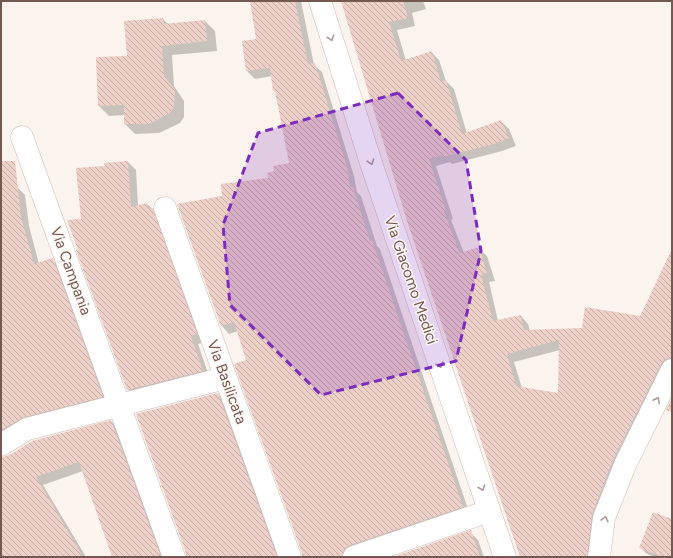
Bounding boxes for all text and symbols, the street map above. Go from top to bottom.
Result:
one-way arrow [327,34,335,41]
one-way arrow [366,158,375,165]
street label: Via Giacomo Medici [381,213,441,347]
street label: Via Campania [47,224,95,318]
street label: Via Basilicata [203,337,251,427]
one-way arrow [435,361,444,368]
one-way arrow [652,396,660,404]
one-way arrow [477,484,485,491]
one-way arrow [600,515,609,522]

